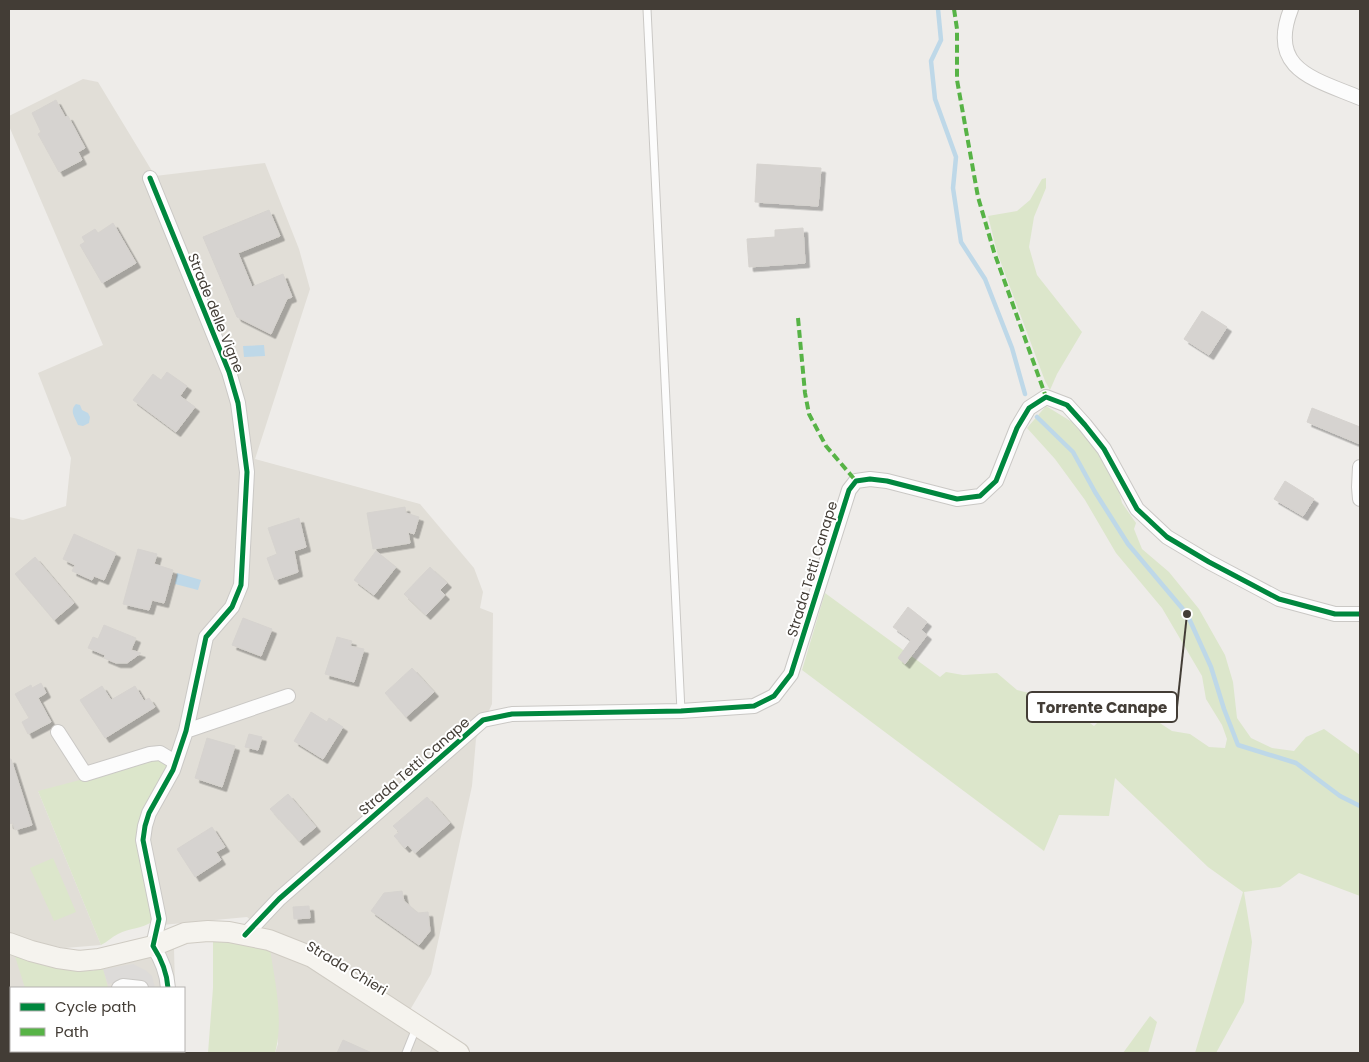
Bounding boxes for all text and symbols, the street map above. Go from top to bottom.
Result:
street label: Strade delle Vigne [183,250,249,376]
street label: Strada Tetti Canape [782,498,842,639]
callout: Torrente Canape [1027,692,1177,722]
text: Torrente Canape [1037,697,1167,718]
street label: Strada Tetti Canape [354,712,474,820]
street label: Strada Chieri [303,936,391,1000]
legend [10,987,185,1052]
text: Cycle path [55,996,136,1017]
text: Path [55,1021,89,1042]

